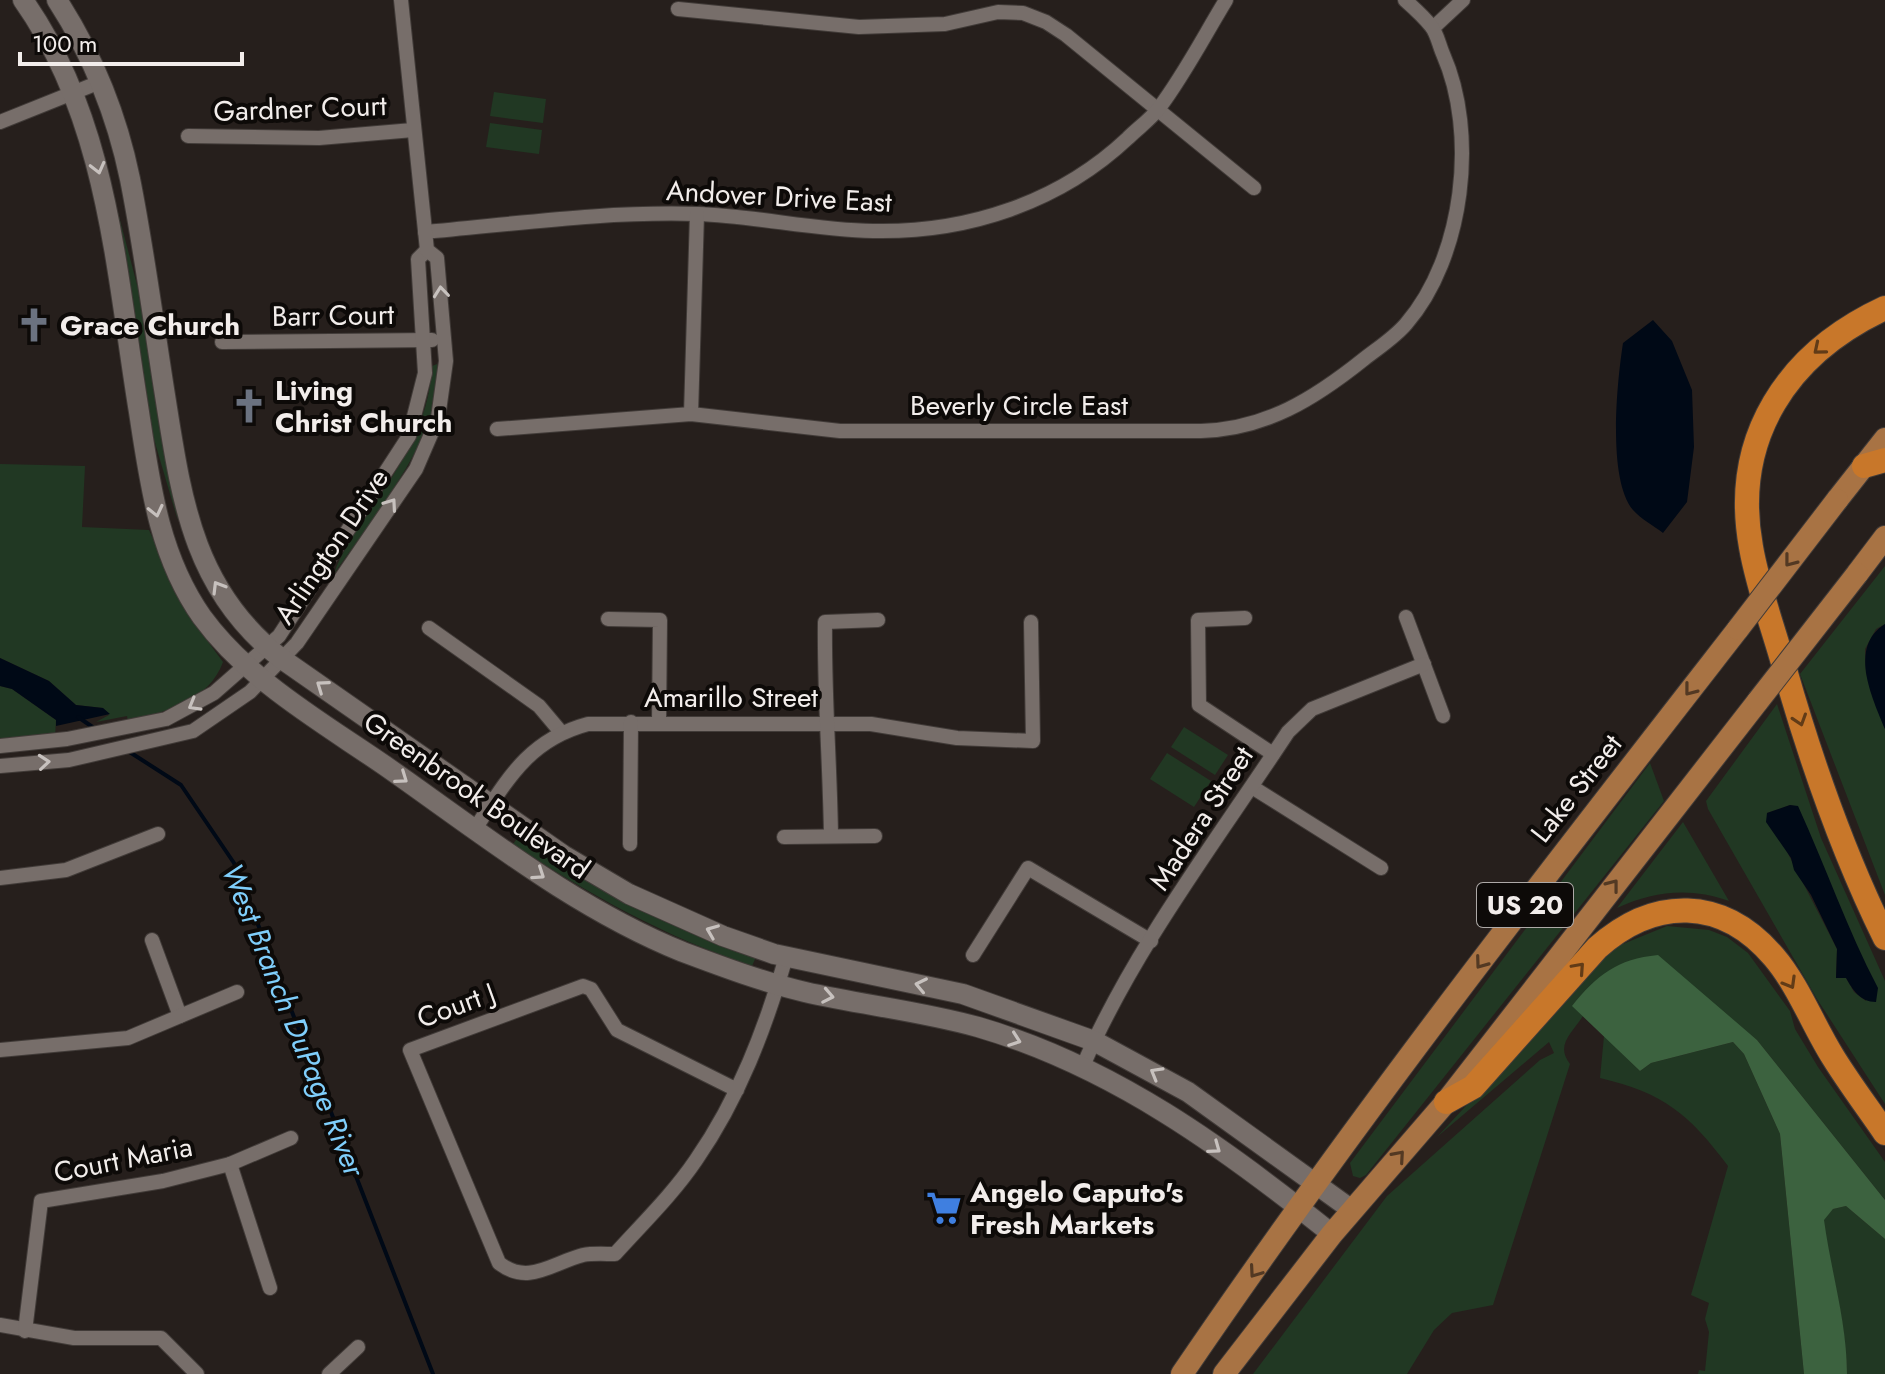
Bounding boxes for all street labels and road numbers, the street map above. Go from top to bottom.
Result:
street label: Gardner Court [213,85,388,132]
street label: Andover Drive East [665,170,893,223]
street label: Barr Court [272,294,395,337]
street label: Beverly Circle East [910,385,1128,426]
street label: Arlington Drive [264,460,399,632]
street label: Amarillo Street [644,677,818,718]
street label: Greenbrook Boulevard [355,702,598,889]
street label: Lake Street [1521,725,1632,851]
street label: Madera Street [1139,738,1264,899]
road number: US 20 [1477,883,1573,927]
street label: Court J [411,972,501,1039]
street label: Court Maria [50,1126,196,1193]

